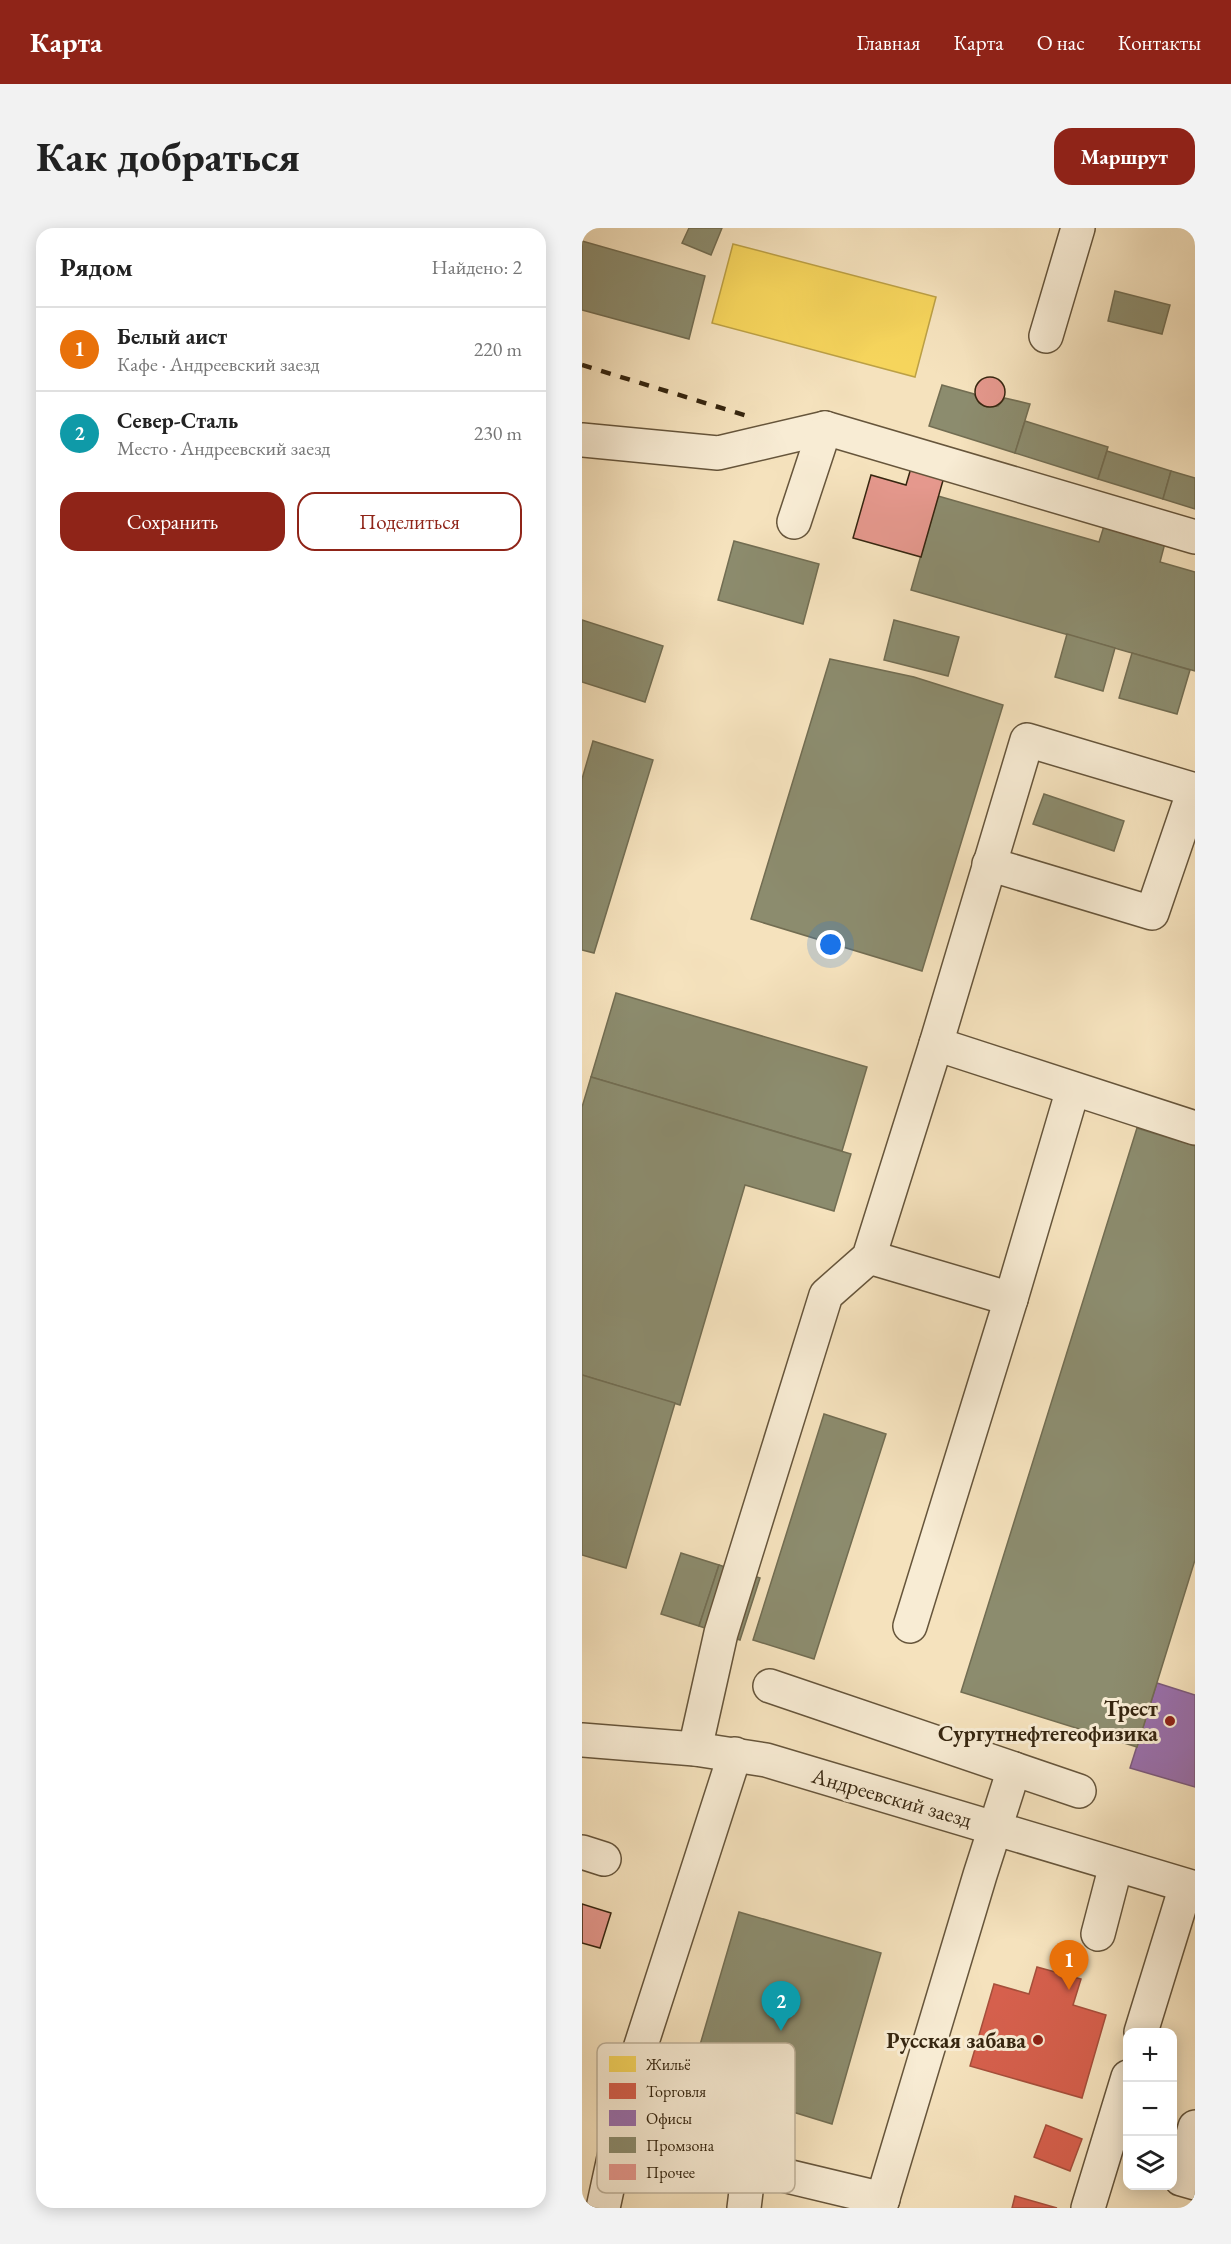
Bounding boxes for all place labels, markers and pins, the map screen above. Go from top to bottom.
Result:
place label: Трест Сургутнефтегеофизика [938,1694,1158,1748]
marker: Трест Сургутнефтегеофизика [1163,1714,1177,1728]
pin: 1 [1050,1940,1088,1990]
pin: 2 [762,1982,800,2031]
place label: Русская забава [886,2026,1026,2055]
marker: Русская забава [1031,2033,1045,2047]

